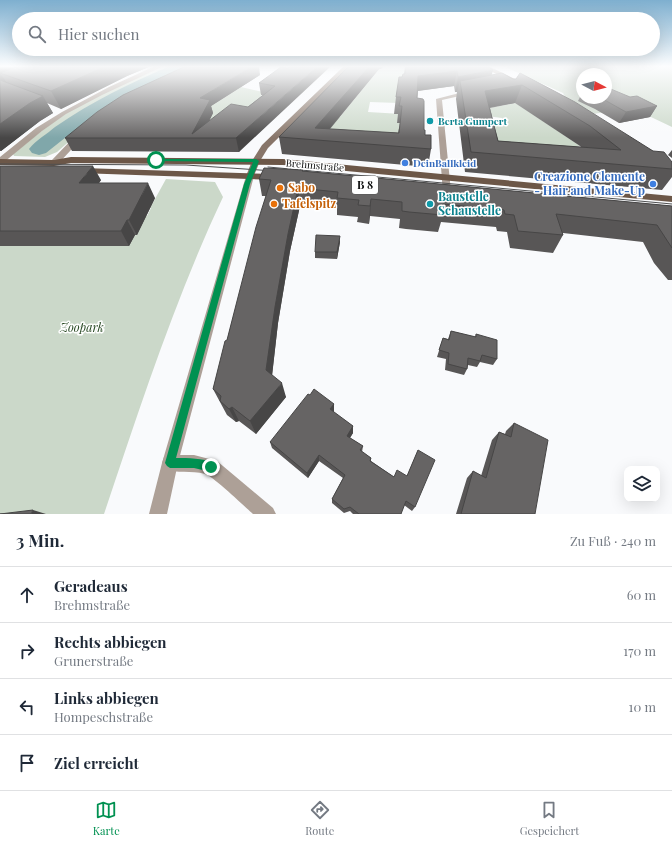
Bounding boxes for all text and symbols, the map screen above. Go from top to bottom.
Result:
search box [12,12,660,56]
icon: search [26,23,48,45]
text: Hier suchen [58,24,140,44]
north arrow [576,68,612,104]
place label: Berta Gumpert [438,114,507,128]
marker: Berta Gumpert [425,116,435,126]
route start [147,151,165,169]
street label: Brehmstraße [285,155,345,175]
place label: DeinBallkleid [413,156,476,170]
marker: DeinBallkleid [400,158,410,168]
place label: Creazione Clemente - Hair and Make-Up [534,168,645,198]
road number: B 8 [352,176,378,194]
place label: Sabo [288,179,315,195]
marker: Creazione Clemente - Hair and Make-Up [648,179,658,189]
marker: Sabo [275,183,285,193]
place label: Baustelle Schaustelle [438,188,501,218]
place label: Tafelspitz [282,195,336,211]
marker: Tafelspitz [269,199,279,209]
marker: Baustelle Schaustelle [425,199,435,209]
park label: Zoopark [59,319,104,335]
route end [202,458,220,476]
map controls [624,466,660,502]
button: layers [624,466,660,502]
text: 3 Min. [16,529,64,551]
text: Zu Fuß · 240 m [570,532,656,549]
text: Geradeaus [54,576,128,596]
icon: ahead [16,584,38,606]
text: 60 m [627,586,656,603]
text: Brehmstraße [54,596,130,613]
text: Rechts abbiegen [54,632,167,652]
icon: right [16,640,38,662]
text: 170 m [623,642,656,659]
text: Grunerstraße [54,652,133,669]
text: Links abbiegen [54,688,159,708]
icon: left [16,696,38,718]
text: 10 m [629,698,656,715]
text: Hompeschstraße [54,708,153,725]
icon: arrive [16,752,38,774]
text: Ziel erreicht [54,753,139,773]
tab: Karte [93,799,120,838]
tab: Route [305,799,334,838]
tab: Gespeichert [520,799,579,838]

